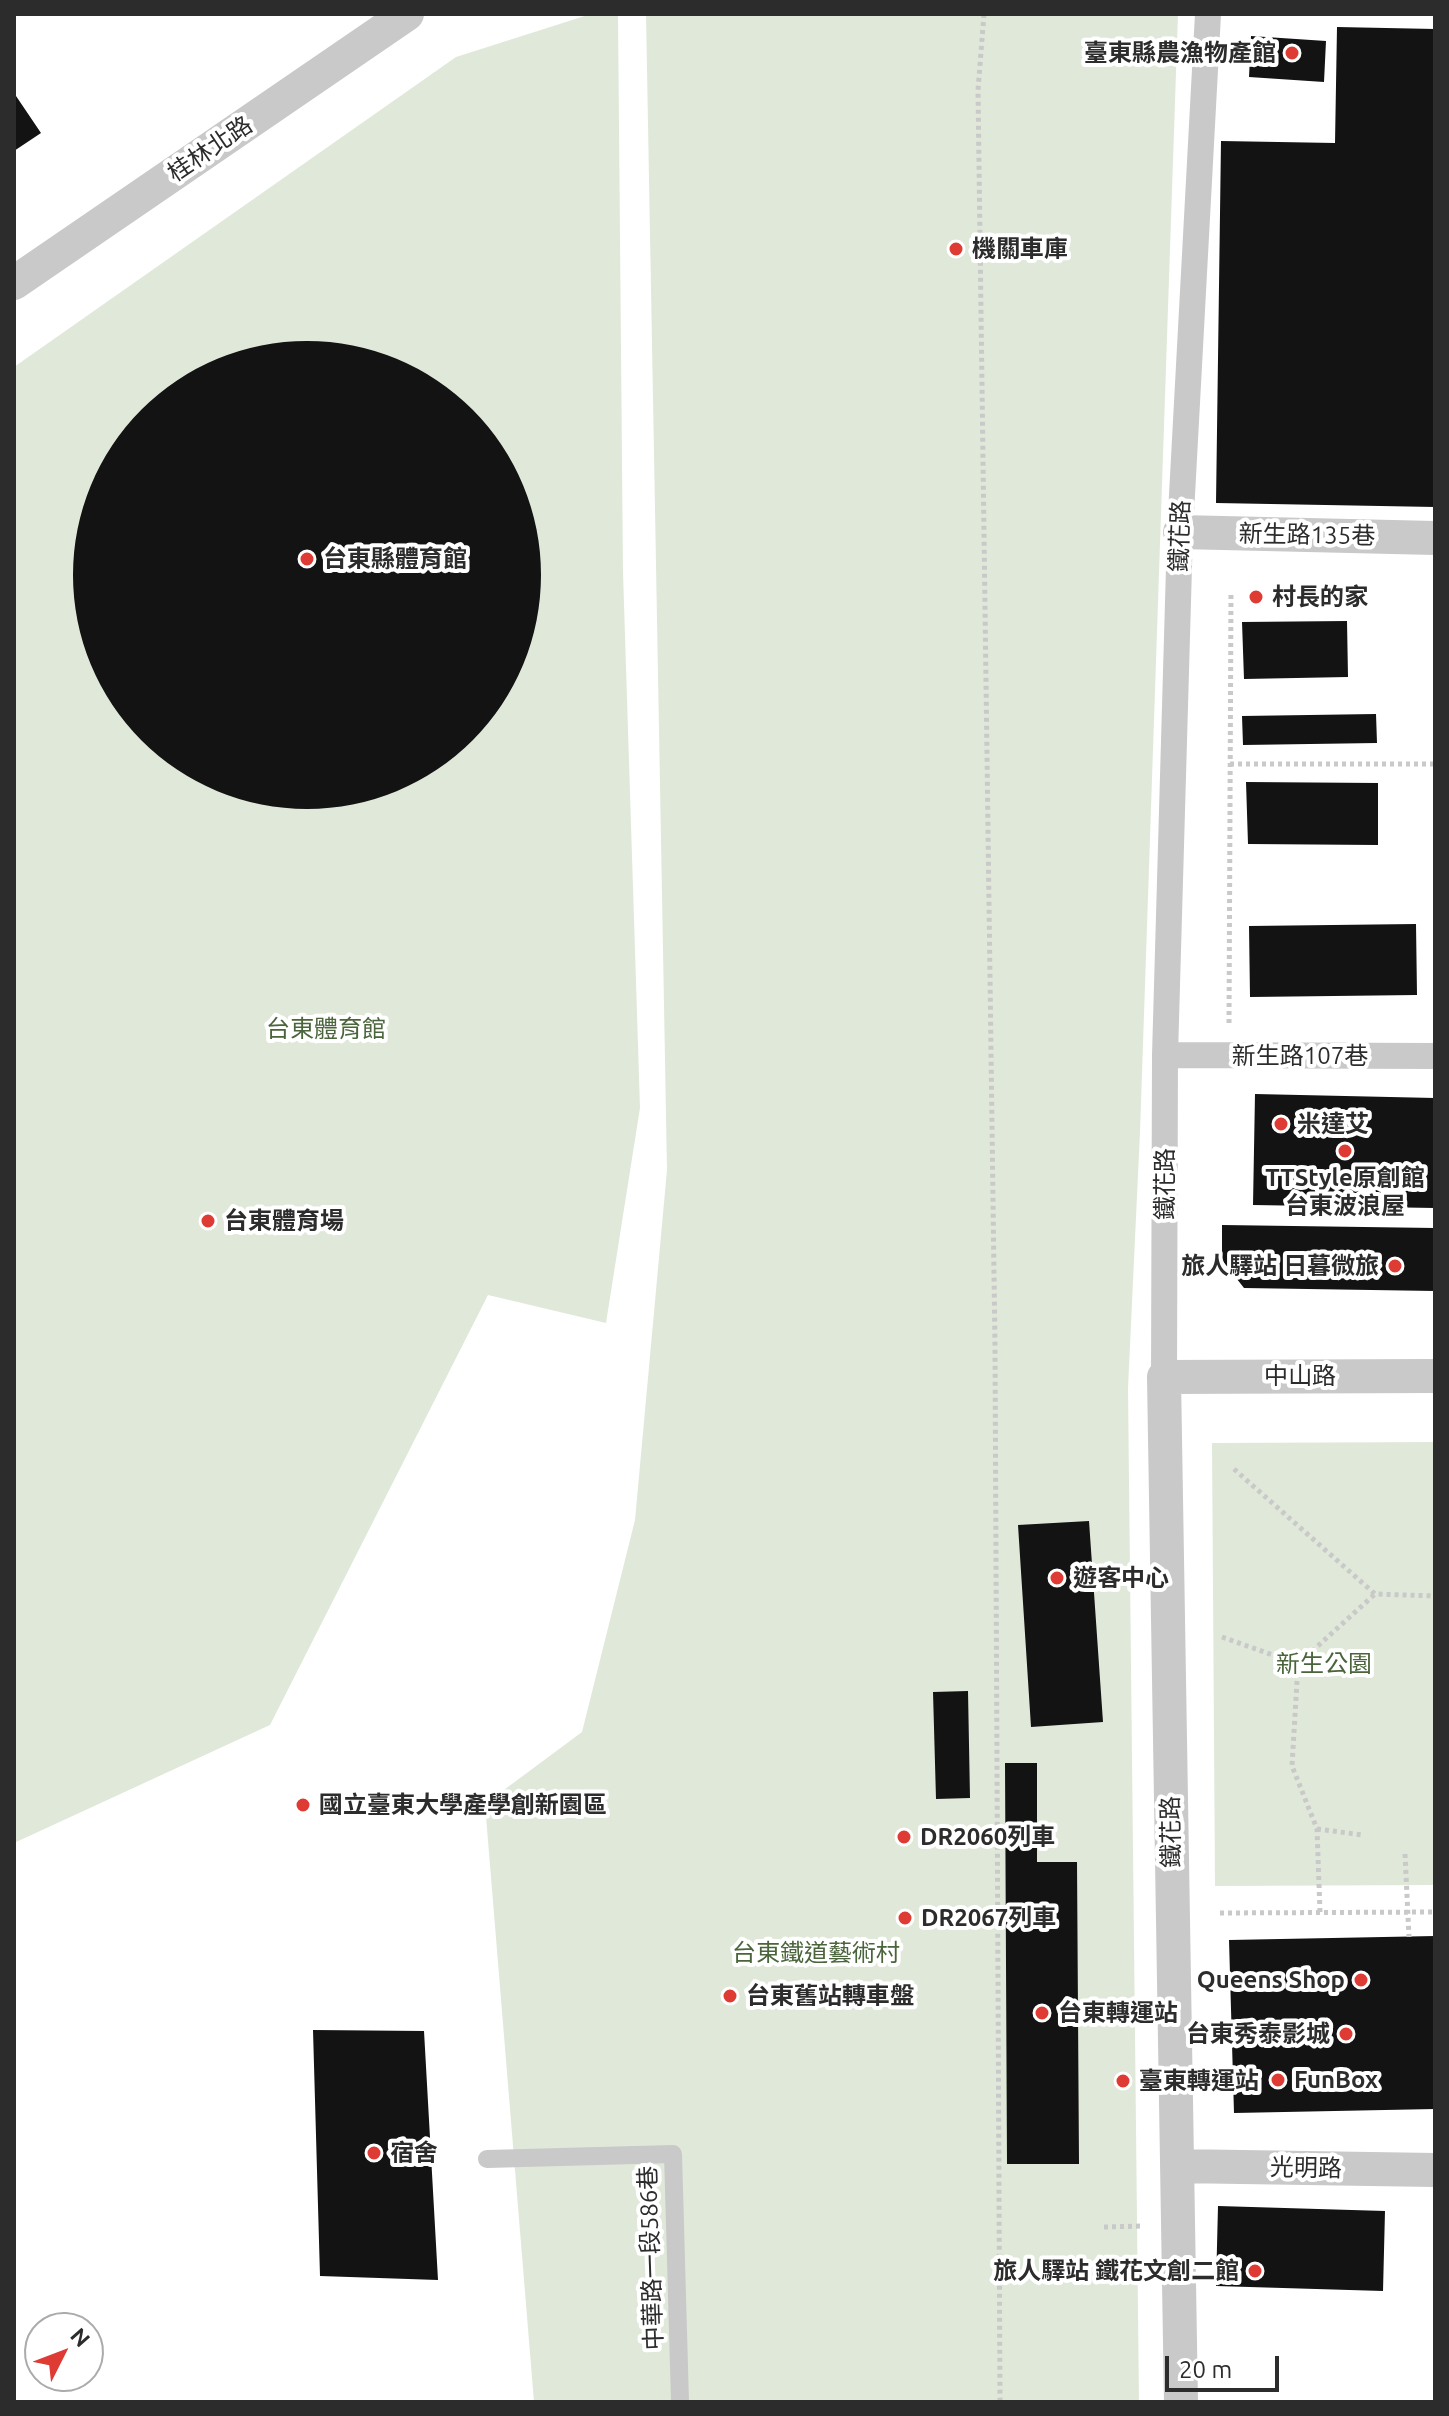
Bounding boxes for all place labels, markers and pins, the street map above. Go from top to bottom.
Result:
place label: 臺東縣農漁物產館 [1084,39,1276,67]
marker: 臺東縣農漁物產館 [1283,44,1301,62]
place label: 機關車庫 [972,235,1068,263]
marker: 機關車庫 [947,240,965,258]
place label: 台東縣體育館 [323,545,467,573]
marker: 台東縣體育館 [298,550,316,568]
place label: 村長的家 [1272,583,1368,611]
marker: 村長的家 [1247,588,1265,606]
place label: 米達艾 [1297,1110,1369,1138]
marker: 米達艾 [1272,1115,1290,1133]
marker: TTStyle原創館 台東波浪屋 [1336,1142,1354,1160]
place label: TTStyle原創館 台東波浪屋 [1265,1164,1425,1220]
place label: 台東體育場 [224,1207,344,1235]
marker: 台東體育場 [199,1212,217,1230]
place label: 旅人驛站 日暮微旅 [1181,1252,1379,1280]
marker: 旅人驛站 日暮微旅 [1386,1257,1404,1275]
place label: 遊客中心 [1073,1564,1169,1592]
marker: 遊客中心 [1048,1569,1066,1587]
place label: 國立臺東大學產學創新園區 [319,1791,607,1819]
marker: 國立臺東大學產學創新園區 [294,1796,312,1814]
place label: DR2060列車 [920,1823,1055,1851]
marker: DR2060列車 [895,1828,913,1846]
place label: DR2067列車 [921,1904,1056,1932]
marker: DR2067列車 [896,1909,914,1927]
place label: Queens Shop [1197,1966,1345,1994]
marker: Queens Shop [1352,1971,1370,1989]
place label: 台東舊站轉車盤 [746,1982,914,2010]
marker: 台東舊站轉車盤 [721,1987,739,2005]
place label: 台東轉運站 [1058,1999,1178,2027]
marker: 台東轉運站 [1033,2004,1051,2022]
place label: 台東秀泰影城 [1186,2020,1330,2048]
marker: 台東秀泰影城 [1337,2025,1355,2043]
place label: FunBox [1294,2066,1378,2094]
place label: 臺東轉運站 [1139,2067,1259,2095]
marker: FunBox [1269,2071,1287,2089]
marker: 臺東轉運站 [1114,2072,1132,2090]
place label: 宿舍 [390,2139,438,2167]
marker: 宿舍 [365,2144,383,2162]
place label: 旅人驛站 鐵花文創二館 [993,2257,1239,2285]
marker: 旅人驛站 鐵花文創二館 [1246,2262,1264,2280]

